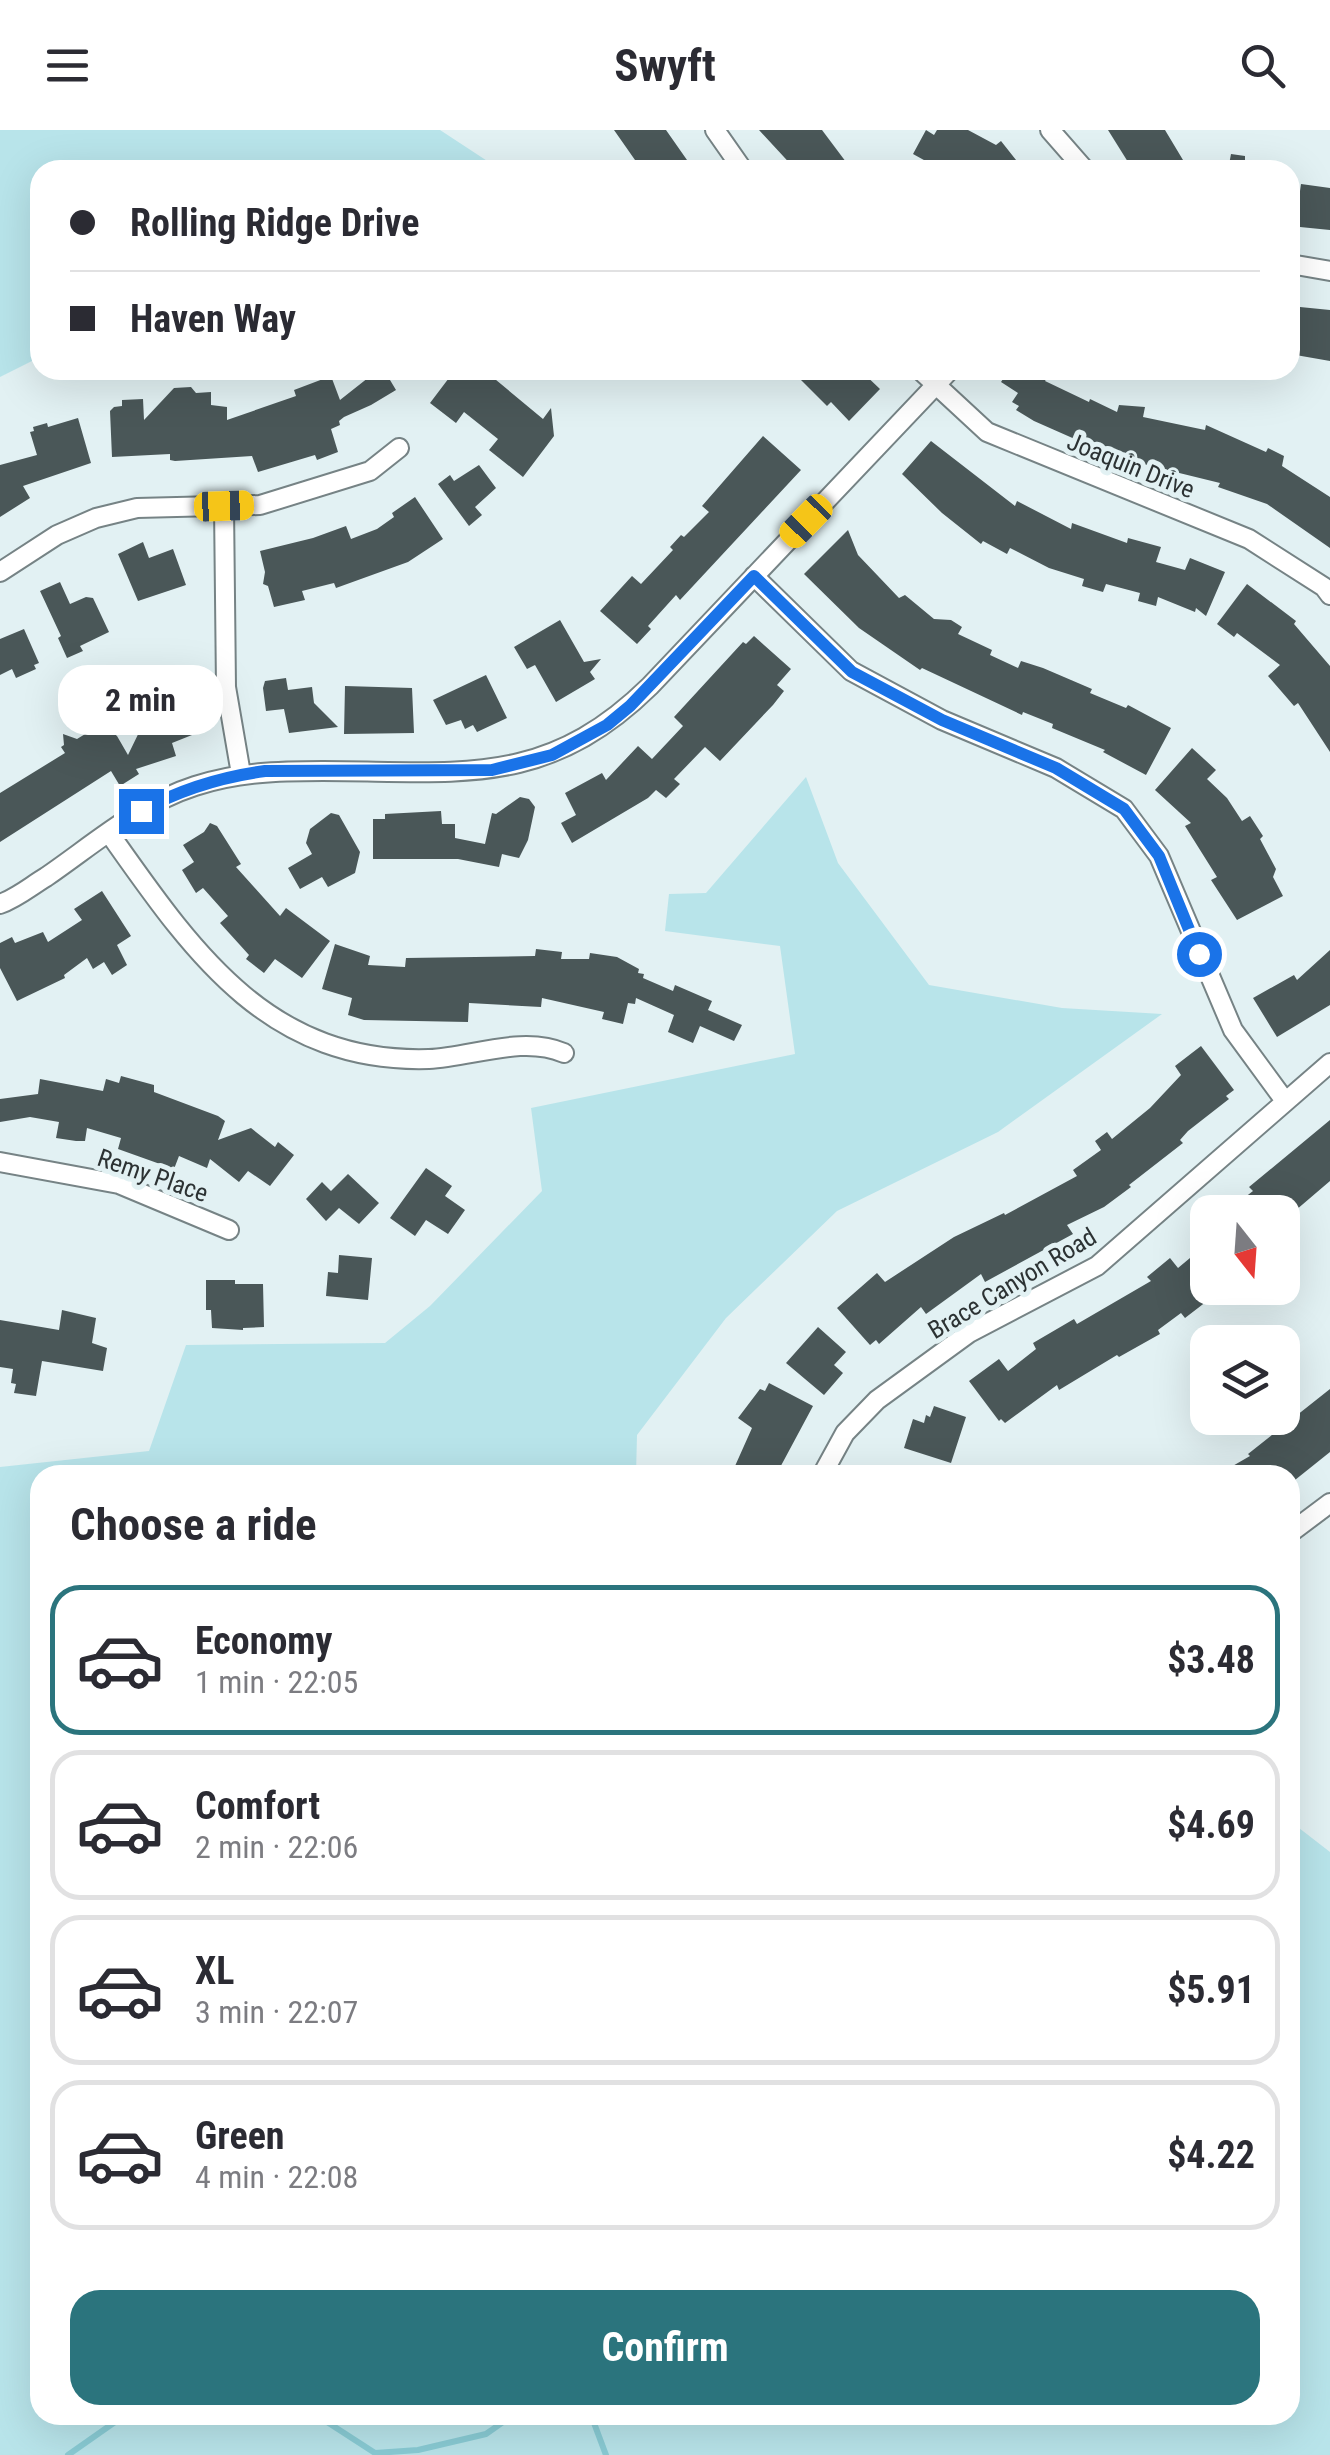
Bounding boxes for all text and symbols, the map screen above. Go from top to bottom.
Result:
icon: menu [40,38,95,93]
icon: search [1235,38,1290,93]
text: Swyft [614,39,716,92]
text: Rolling Ridge Drive [130,201,419,245]
text: Haven Way [130,297,296,341]
street label: Joaquin Drive [1063,427,1199,504]
car [774,489,838,553]
car [193,490,255,522]
callout: 2 min [58,666,224,736]
text: 2 min [105,681,176,719]
route end [119,789,164,834]
route start [1177,932,1222,977]
street label: Remy Place [94,1143,212,1208]
north arrow [1190,1195,1300,1305]
map controls [1190,1195,1300,1435]
street label: Brace Canyon Road [923,1222,1102,1345]
button: layers [1190,1325,1300,1435]
text: Choose a ride [70,1498,317,1551]
icon: car [75,1615,165,1705]
text: Economy [195,1619,332,1663]
text: $3.48 [1167,1638,1255,1682]
text: 1 min · 22:05 [195,1663,358,1701]
icon: car [75,1780,165,1870]
text: Comfort [195,1784,320,1828]
text: $4.69 [1167,1803,1255,1847]
text: 2 min · 22:06 [195,1828,358,1866]
icon: car [75,1945,165,2035]
text: XL [195,1949,234,1993]
text: $5.91 [1167,1968,1255,2012]
text: 3 min · 22:07 [195,1993,358,2031]
icon: car [75,2110,165,2200]
text: Green [195,2114,285,2158]
text: $4.22 [1167,2133,1255,2177]
text: 4 min · 22:08 [195,2158,358,2196]
button: Confirm [70,2290,1260,2405]

